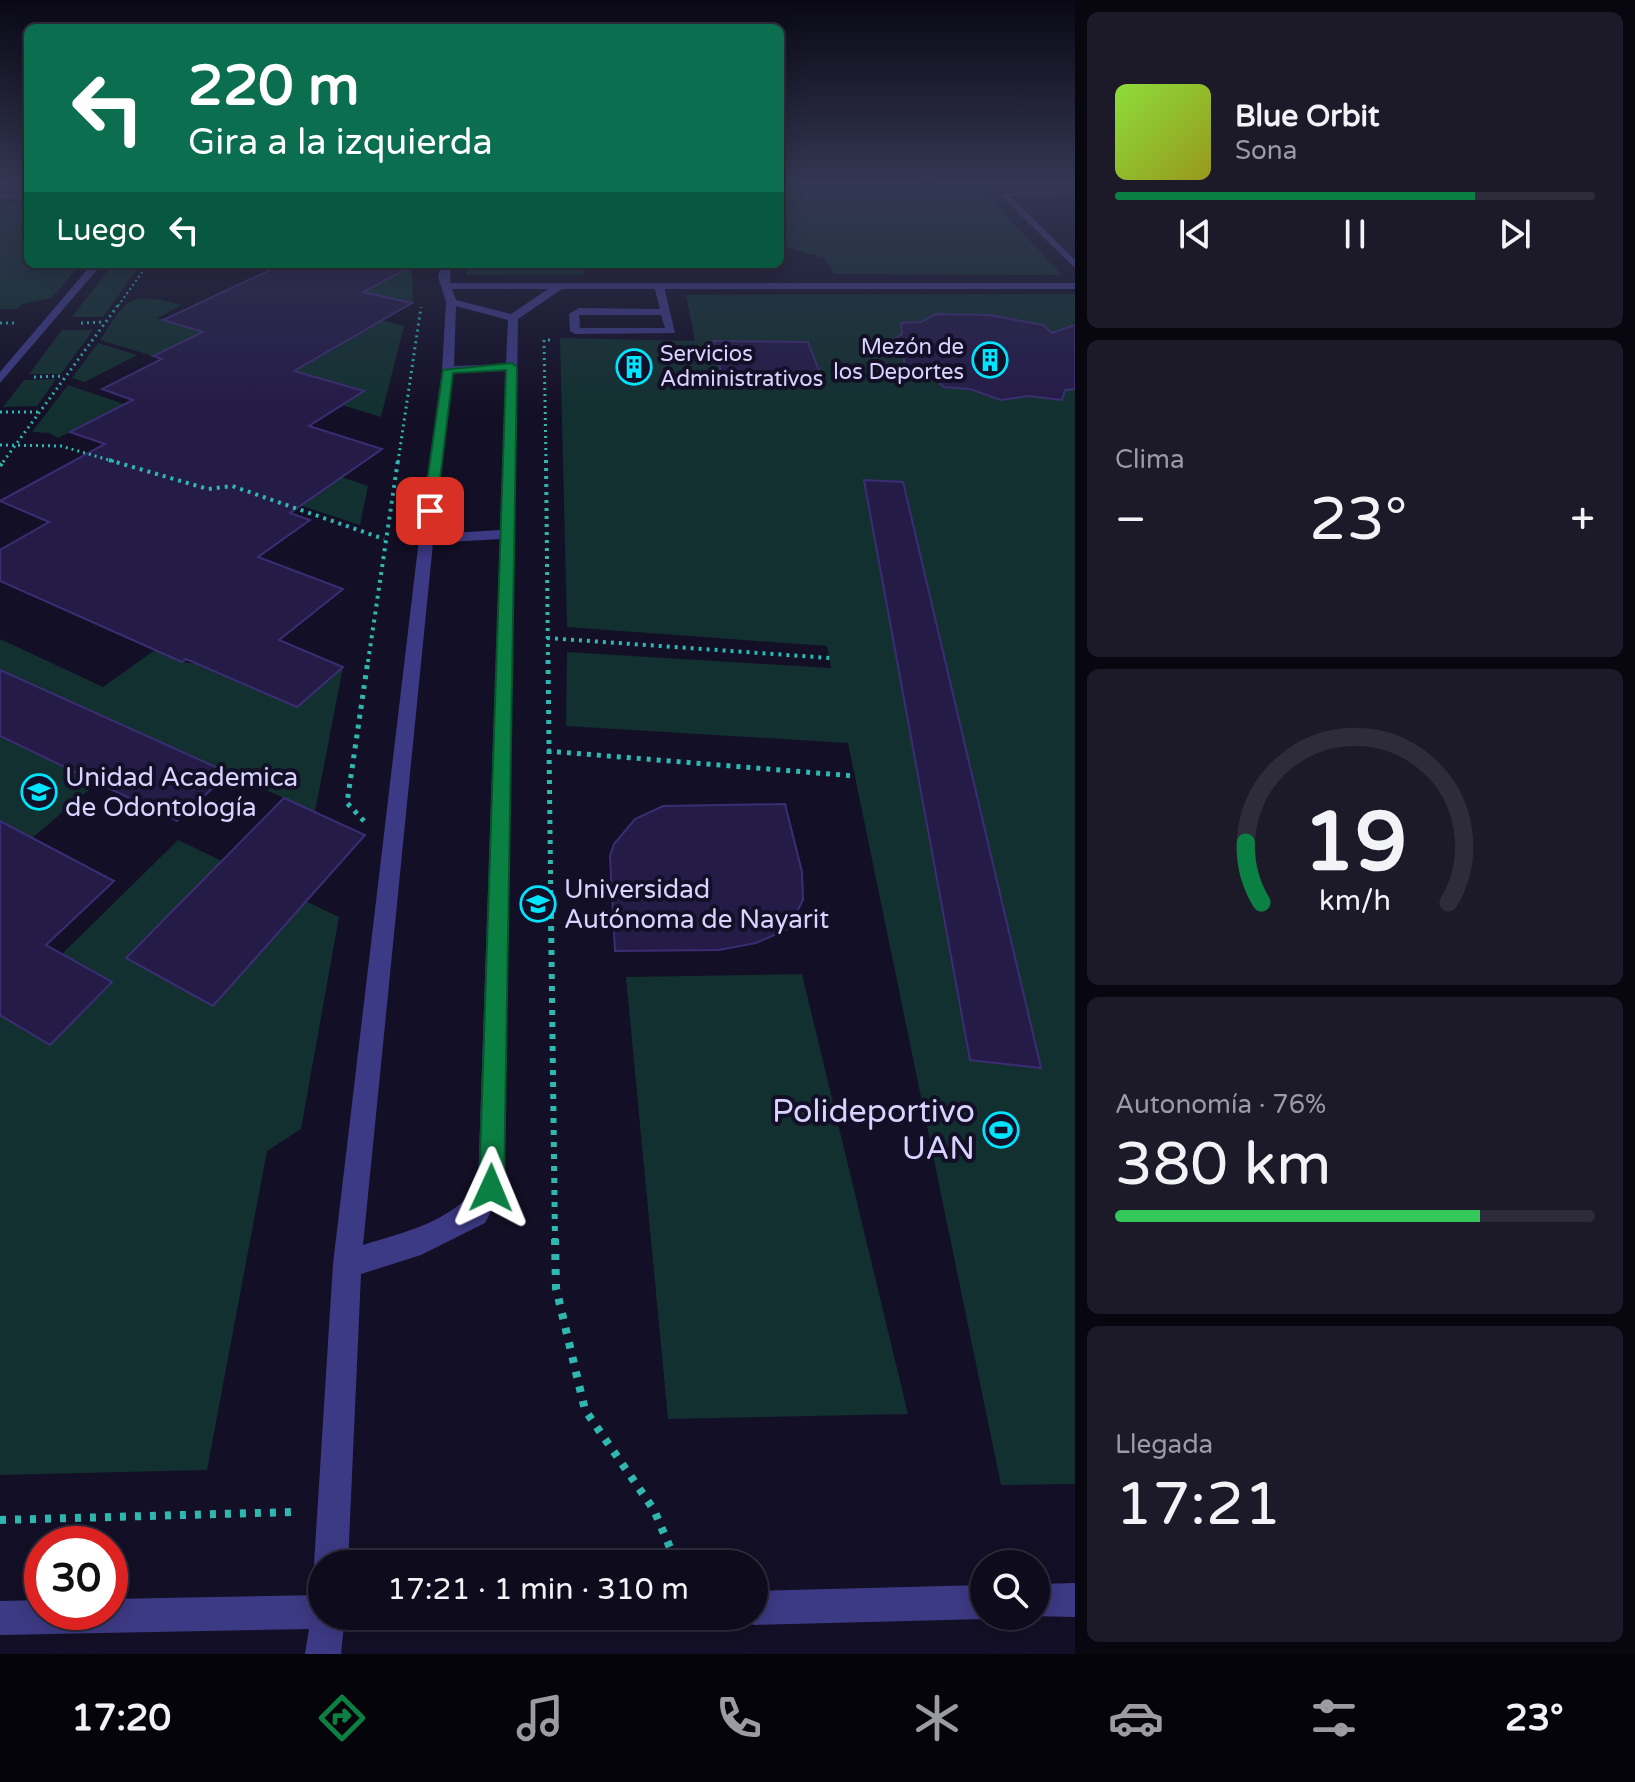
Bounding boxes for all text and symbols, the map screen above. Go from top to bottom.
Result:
text: 220 m [188,53,359,120]
icon: left [56,56,160,160]
text: Blue Orbit [1235,98,1380,135]
text: Gira a la izquierda [188,121,493,164]
text: Sona [1235,135,1297,166]
icon: left [162,208,206,252]
text: Luego [56,212,146,249]
icon: previous [1173,212,1217,256]
icon: pause [1333,212,1377,256]
icon: next [1493,212,1537,256]
place label: Mezón de los Deportes [833,334,964,385]
place label: Servicios Administrativos [660,341,823,392]
building icon: Mezón de los Deportes [971,341,1009,379]
building icon: Servicios Administrativos [615,348,653,386]
text: Clima [1115,444,1185,475]
pin [396,477,464,545]
text: 23° [1309,484,1407,556]
icon: arrive [408,489,452,533]
text: − [1115,494,1146,547]
text: + [1570,494,1595,547]
place label: Unidad Academica de Odontología [65,762,298,823]
school or university icon: Unidad Academica de Odontología [20,773,58,811]
text: 19 [1303,793,1407,893]
place label: Universidad Autónoma de Nayarit [564,874,829,935]
text: km/h [1319,884,1391,918]
school or university icon: Universidad Autónoma de Nayarit [519,885,557,923]
text: Autonomía · 76% [1115,1089,1326,1120]
place label: Polideportivo UAN [772,1093,975,1168]
sports icon: Polideportivo UAN [982,1111,1020,1149]
text: 380 km [1115,1129,1331,1201]
position arrow [449,1146,533,1230]
text: Llegada [1115,1429,1213,1460]
text: 17:21 [1115,1469,1281,1541]
speed limit sign: 30 [24,1526,128,1630]
map controls [970,1550,1050,1630]
button: search [970,1550,1050,1630]
text: 17:21 · 1 min · 310 m [387,1571,689,1608]
icon: directions [314,1690,370,1746]
icon: music [512,1690,568,1746]
icon: phone [711,1690,767,1746]
icon: climate [909,1690,965,1746]
icon: car [1108,1690,1164,1746]
icon: filters [1306,1690,1362,1746]
text: 17:20 [71,1697,171,1740]
text: 23° [1505,1697,1564,1740]

